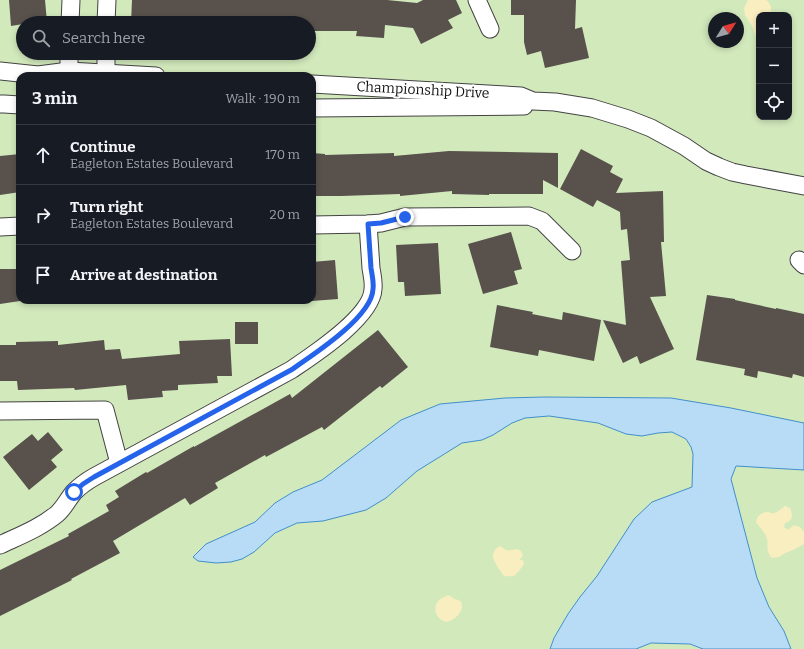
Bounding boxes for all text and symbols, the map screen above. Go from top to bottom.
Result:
north arrow [708,12,744,48]
map controls [756,12,792,120]
button: + [756,12,792,48]
search box [16,16,316,60]
icon: search [30,27,52,49]
text: Search here [62,29,145,47]
button: − [756,48,792,84]
street label: Championship Drive [356,78,490,102]
button: locate [756,84,792,120]
text: 3 min [32,88,77,109]
text: Walk · 190 m [225,91,300,106]
text: Continue [70,138,136,156]
icon: ahead [32,144,54,166]
text: 170 m [265,147,300,162]
text: Eagleton Estates Boulevard [70,156,233,171]
text: Turn right [70,198,143,216]
icon: right [32,204,54,226]
text: 20 m [270,207,300,222]
route end [396,208,414,226]
text: Eagleton Estates Boulevard [70,216,233,231]
icon: arrive [32,264,54,286]
text: Arrive at destination [70,266,217,284]
route start [65,483,83,501]

